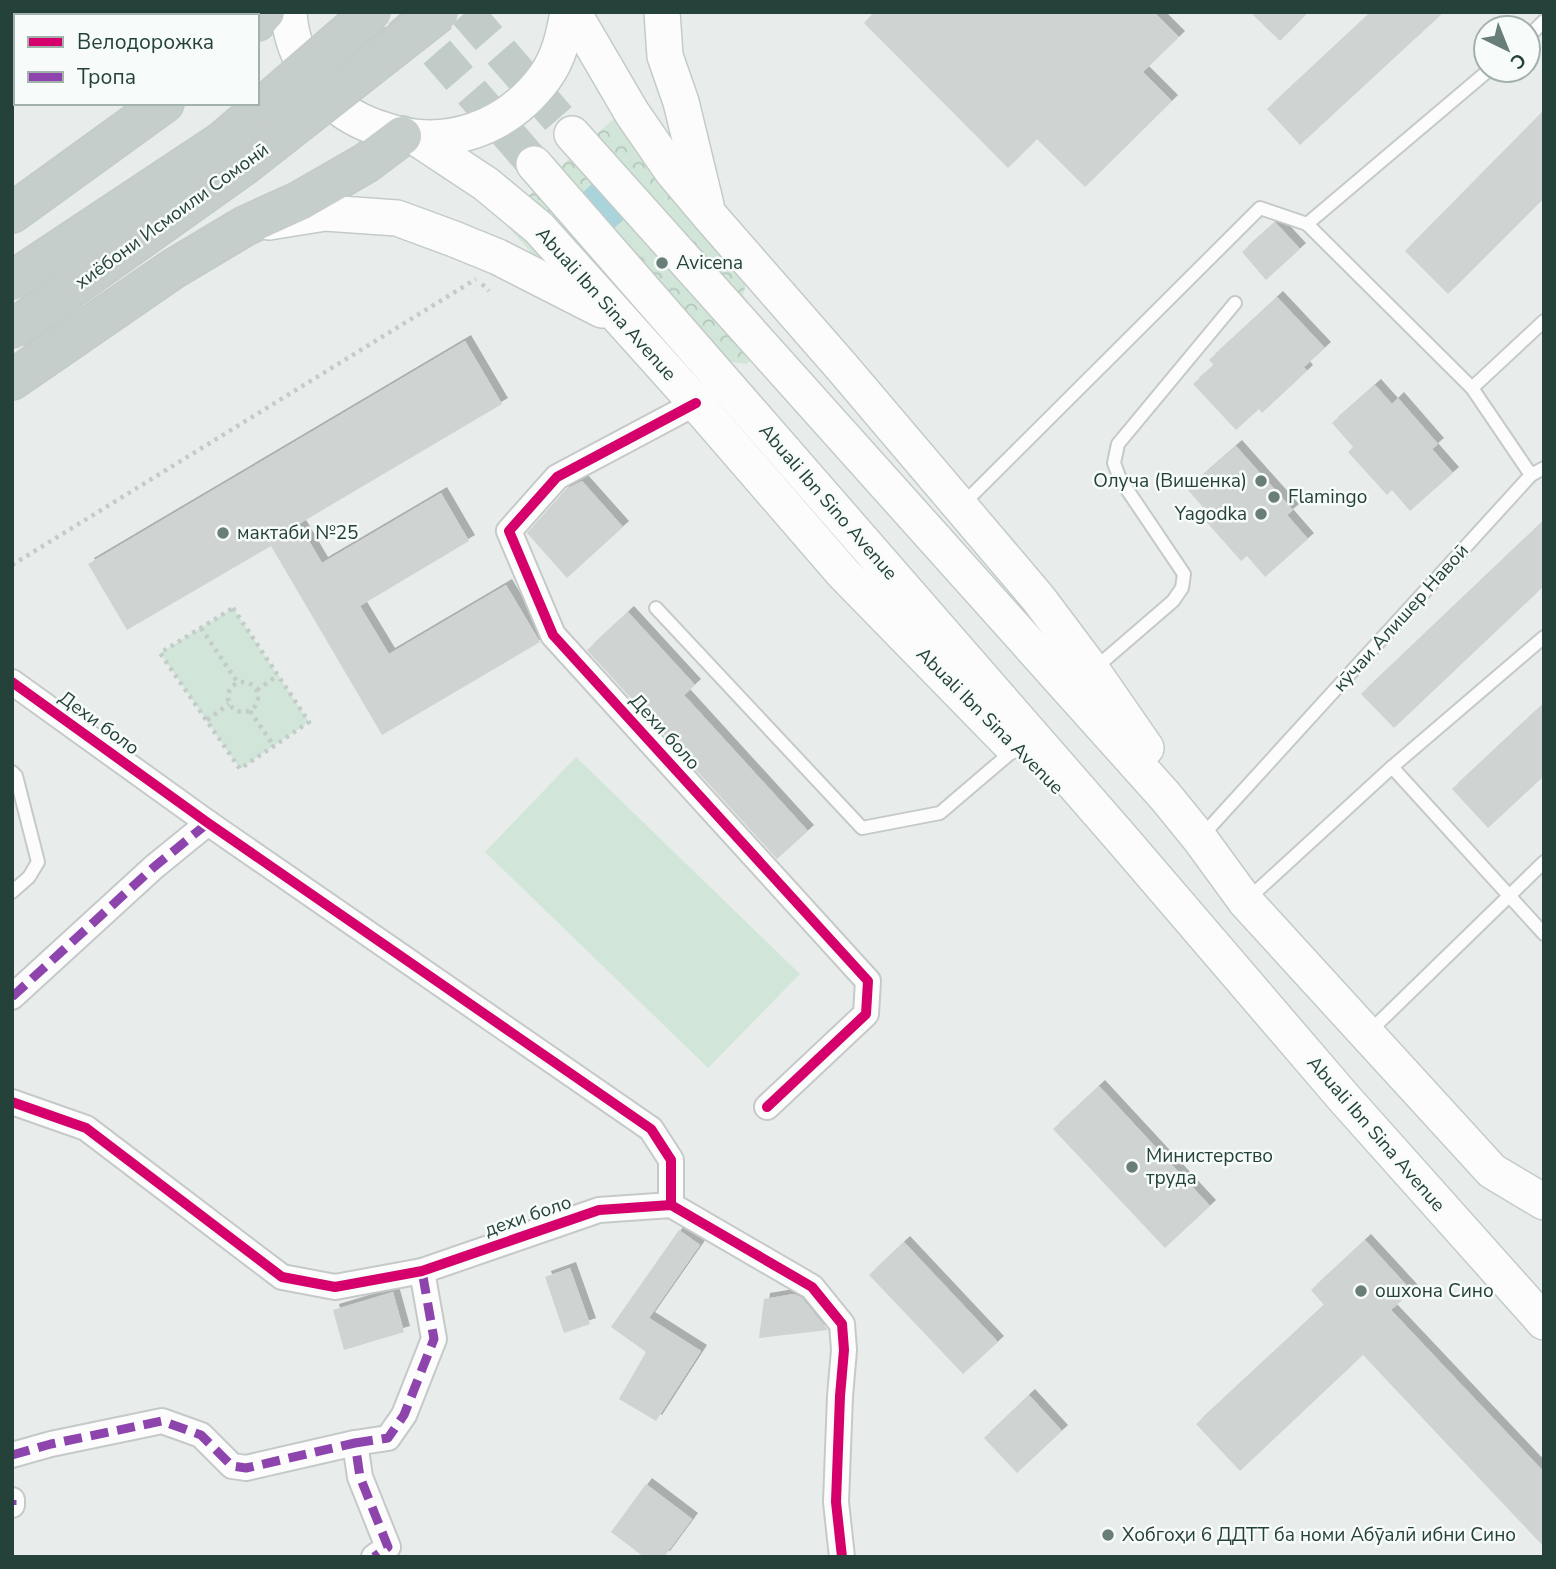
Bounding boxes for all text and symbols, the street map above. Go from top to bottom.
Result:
legend [14,14,259,105]
north arrow [1472,14,1542,84]
text: Велодорожка [77,28,214,56]
text: С [1504,47,1531,75]
text: Тропа [77,63,136,91]
street label: хиёбони Исмоили Сомонӣ [70,137,274,295]
street label: Abuali Ibn Sina Avenue [530,221,682,387]
place label: Avicena [676,250,743,276]
marker: Avicena [654,255,670,271]
street label: Abuali Ibn Sino Avenue [753,418,903,586]
place label: Олуча (Вишенка) [1093,468,1247,494]
marker: Олуча (Вишенка) [1253,473,1269,489]
place label: Flamingo [1288,484,1367,510]
marker: Flamingo [1266,489,1282,505]
place label: Yagodka [1174,501,1247,527]
marker: Yagodka [1253,506,1269,522]
place label: мактаби №25 [237,520,358,546]
marker: мактаби №25 [215,525,231,541]
street label: кӯчаи Алишер Навоӣ [1327,538,1475,698]
street label: Abuali Ibn Sina Avenue [911,642,1069,800]
street label: Дехи боло [53,685,145,761]
street label: Дехи боло [624,688,706,776]
street label: Abuali Ibn Sina Avenue [1301,1050,1451,1218]
place label: Министерство труда [1146,1143,1273,1191]
marker: Министерство труда [1124,1159,1140,1175]
street label: дехи боло [481,1189,575,1243]
place label: ошхона Сино [1375,1278,1494,1304]
marker: ошхона Сино [1353,1283,1369,1299]
place label: Хобгоҳи 6 ДДТТ ба номи Абӯалӣ ибни Сино [1122,1522,1516,1548]
marker: Хобгоҳи 6 ДДТТ ба номи Абӯалӣ ибни Сино [1100,1527,1116,1543]

